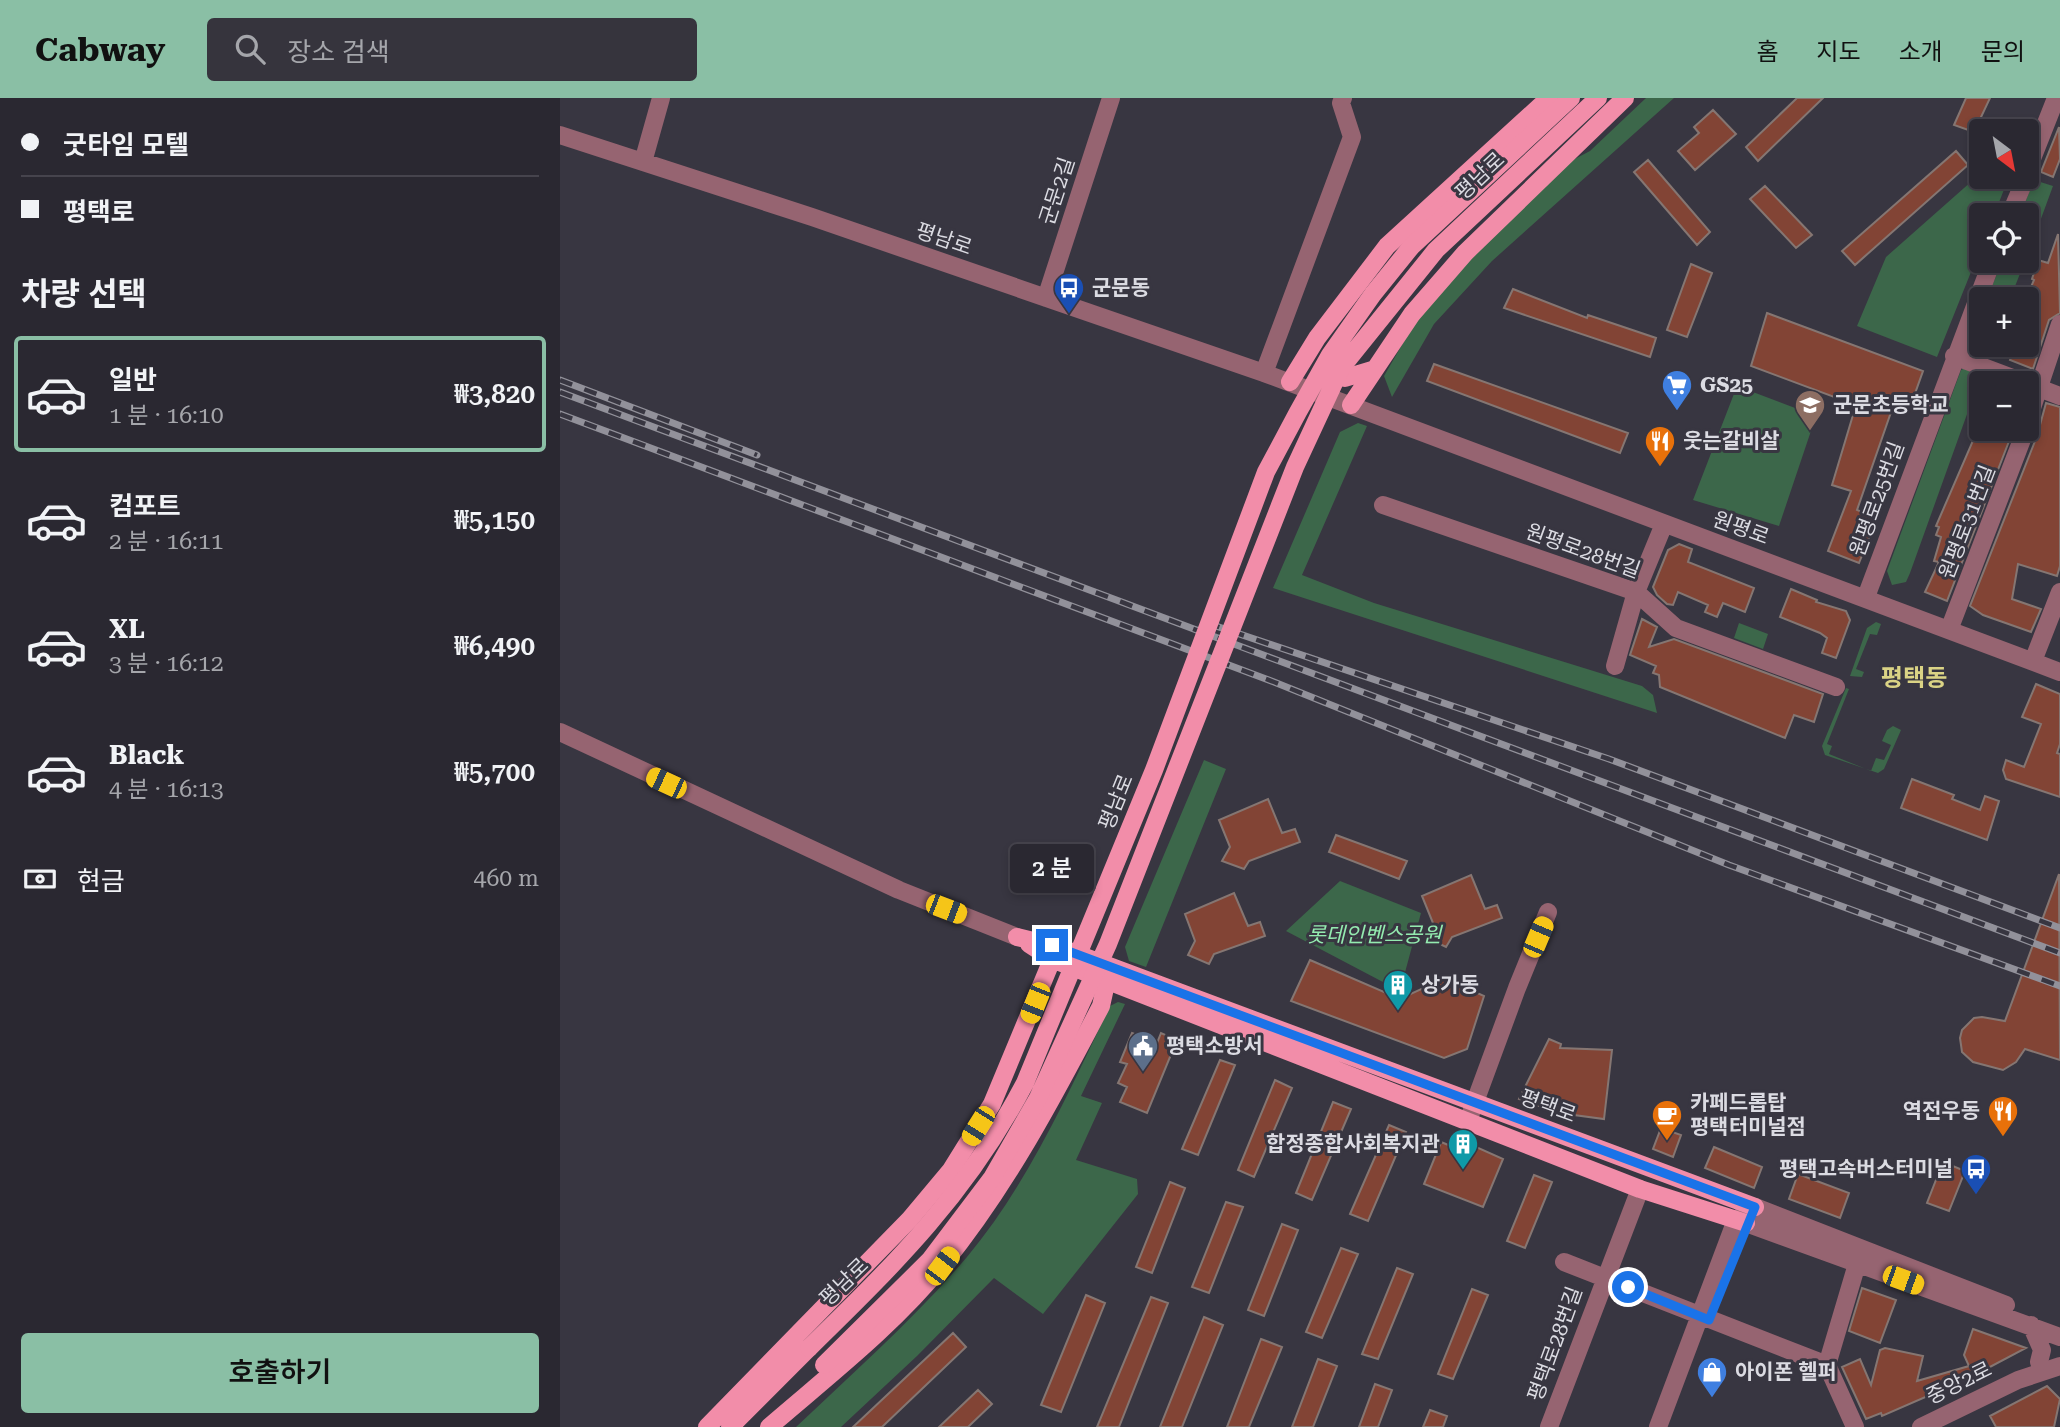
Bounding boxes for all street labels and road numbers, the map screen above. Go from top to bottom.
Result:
street label: 평남로 [1451,147,1509,205]
street label: 군문2길 [1035,154,1079,228]
street label: 평남로 [913,218,975,260]
street label: 원평로25번길 [1845,438,1909,560]
street label: 원평로31번길 [1934,462,2000,582]
street label: 원평로 [1710,507,1772,549]
street label: 원평로28번길 [1522,519,1644,583]
street label: 평남로 [1094,771,1138,833]
street label: 평택로 [1517,1085,1579,1127]
street label: 평남로 [815,1253,873,1311]
street label: 평택로28번길 [1523,1283,1587,1405]
street label: 중앙2로 [1922,1357,1996,1409]

